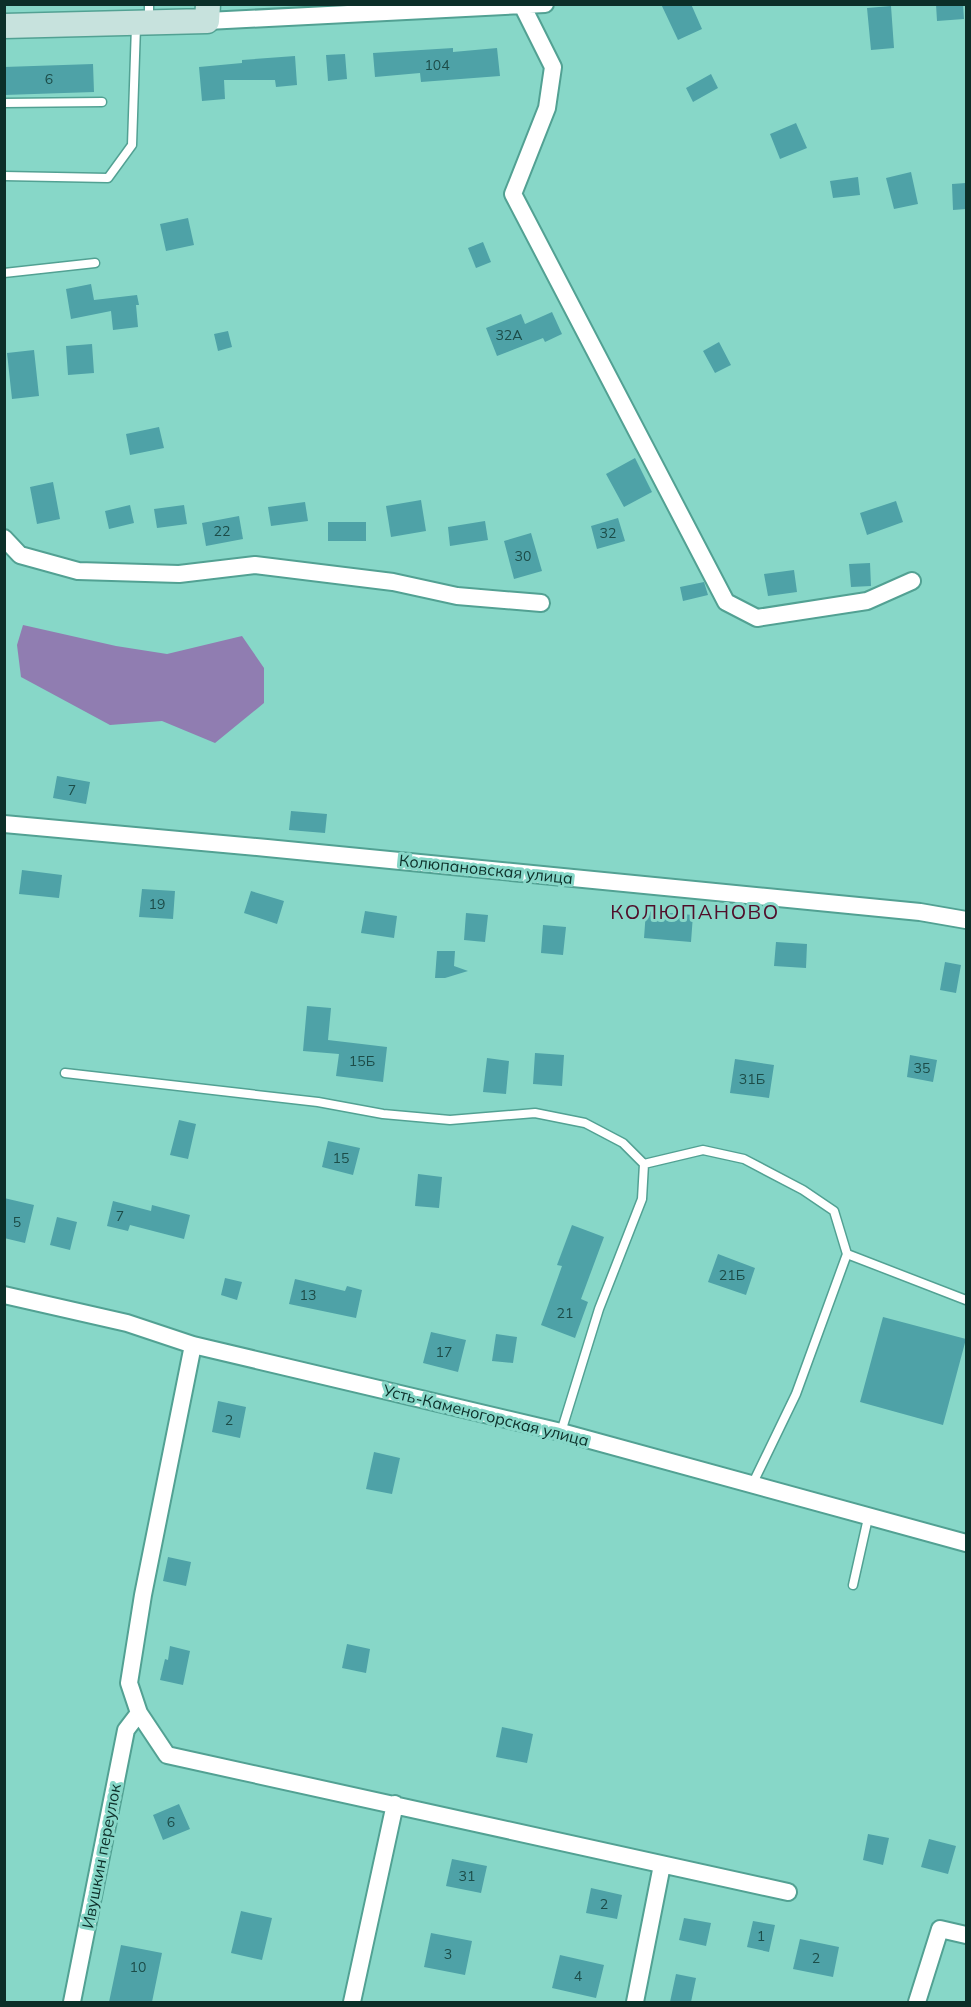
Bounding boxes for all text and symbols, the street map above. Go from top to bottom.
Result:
house number: 104 [424,56,450,74]
house number: 6 [45,70,53,88]
house number: 32А [495,326,523,344]
house number: 22 [214,522,230,540]
house number: 32 [600,524,616,542]
house number: 30 [515,547,531,565]
house number: 7 [68,781,76,799]
street label: Колюпановская улица [398,850,574,888]
house number: 19 [149,895,165,913]
district label: КОЛЮПАНОВО [610,899,780,924]
house number: 15Б [349,1052,375,1070]
house number: 35 [914,1059,930,1077]
house number: 31Б [739,1070,765,1088]
house number: 15 [333,1149,349,1167]
house number: 7 [116,1207,124,1225]
house number: 5 [13,1213,21,1231]
house number: 21Б [719,1266,745,1284]
house number: 13 [300,1286,316,1304]
house number: 21 [557,1304,573,1322]
house number: 17 [436,1343,452,1361]
street label: Усть-Каменогорская улица [380,1379,591,1450]
house number: 2 [225,1411,233,1429]
street label: Ивушкин переулок [77,1782,125,1930]
house number: 6 [167,1813,175,1831]
house number: 31 [459,1867,475,1885]
house number: 2 [600,1895,608,1913]
house number: 1 [757,1927,765,1945]
house number: 3 [444,1945,452,1963]
house number: 2 [812,1949,820,1967]
house number: 10 [130,1958,146,1976]
house number: 4 [574,1967,583,1985]

